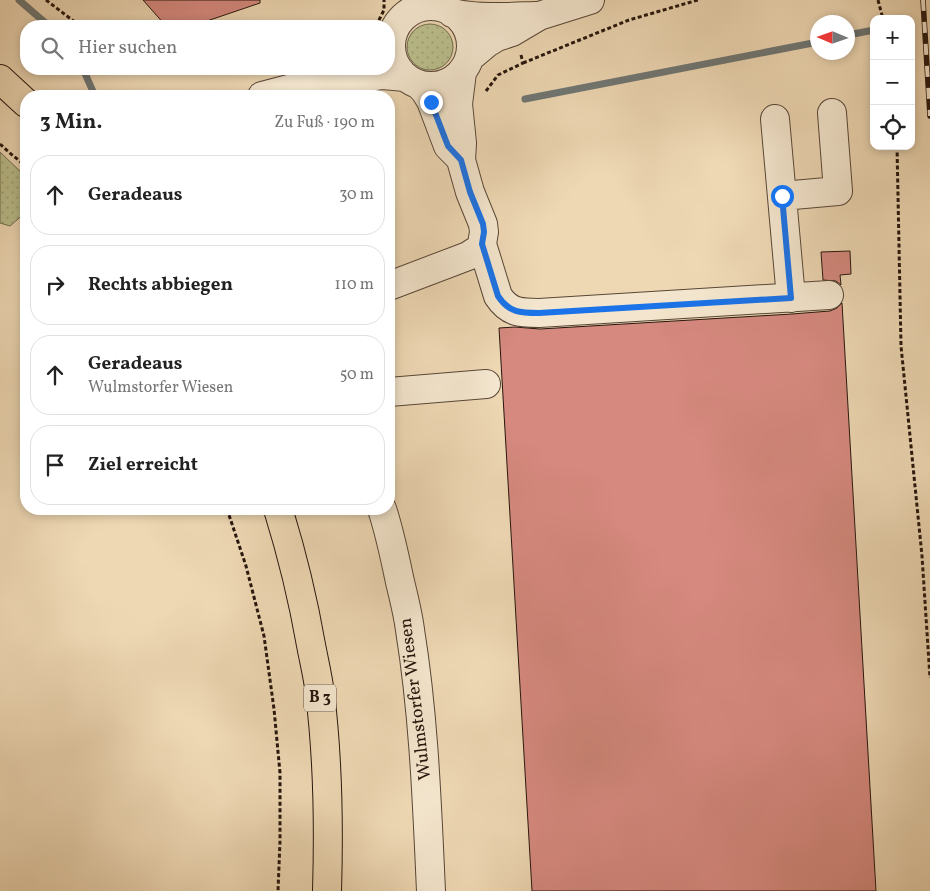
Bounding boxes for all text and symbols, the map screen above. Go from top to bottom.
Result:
north arrow [810,15,855,60]
map controls [870,15,915,150]
button: + [870,15,915,60]
search box [20,20,395,75]
icon: search [38,34,66,62]
text: Hier suchen [78,35,177,61]
button: − [870,60,915,105]
route end [420,91,443,114]
button: locate [870,105,915,150]
text: 3 Min. [40,108,102,137]
text: Zu Fuß · 190 m [274,112,375,134]
icon: ahead [41,181,69,209]
text: Geradeaus [88,182,183,208]
text: 30 m [339,184,374,206]
route start [771,185,794,208]
icon: right [41,271,69,299]
text: Rechts abbiegen [88,272,233,298]
text: 110 m [335,274,374,296]
text: Geradeaus [88,351,183,377]
icon: ahead [41,361,69,389]
text: 50 m [340,364,374,386]
text: Wulmstorfer Wiesen [88,377,233,399]
icon: arrive [41,451,69,479]
text: Ziel erreicht [88,452,198,478]
street label: Wulmstorfer Wiesen [394,616,438,782]
road number: B 3 [304,684,336,711]

